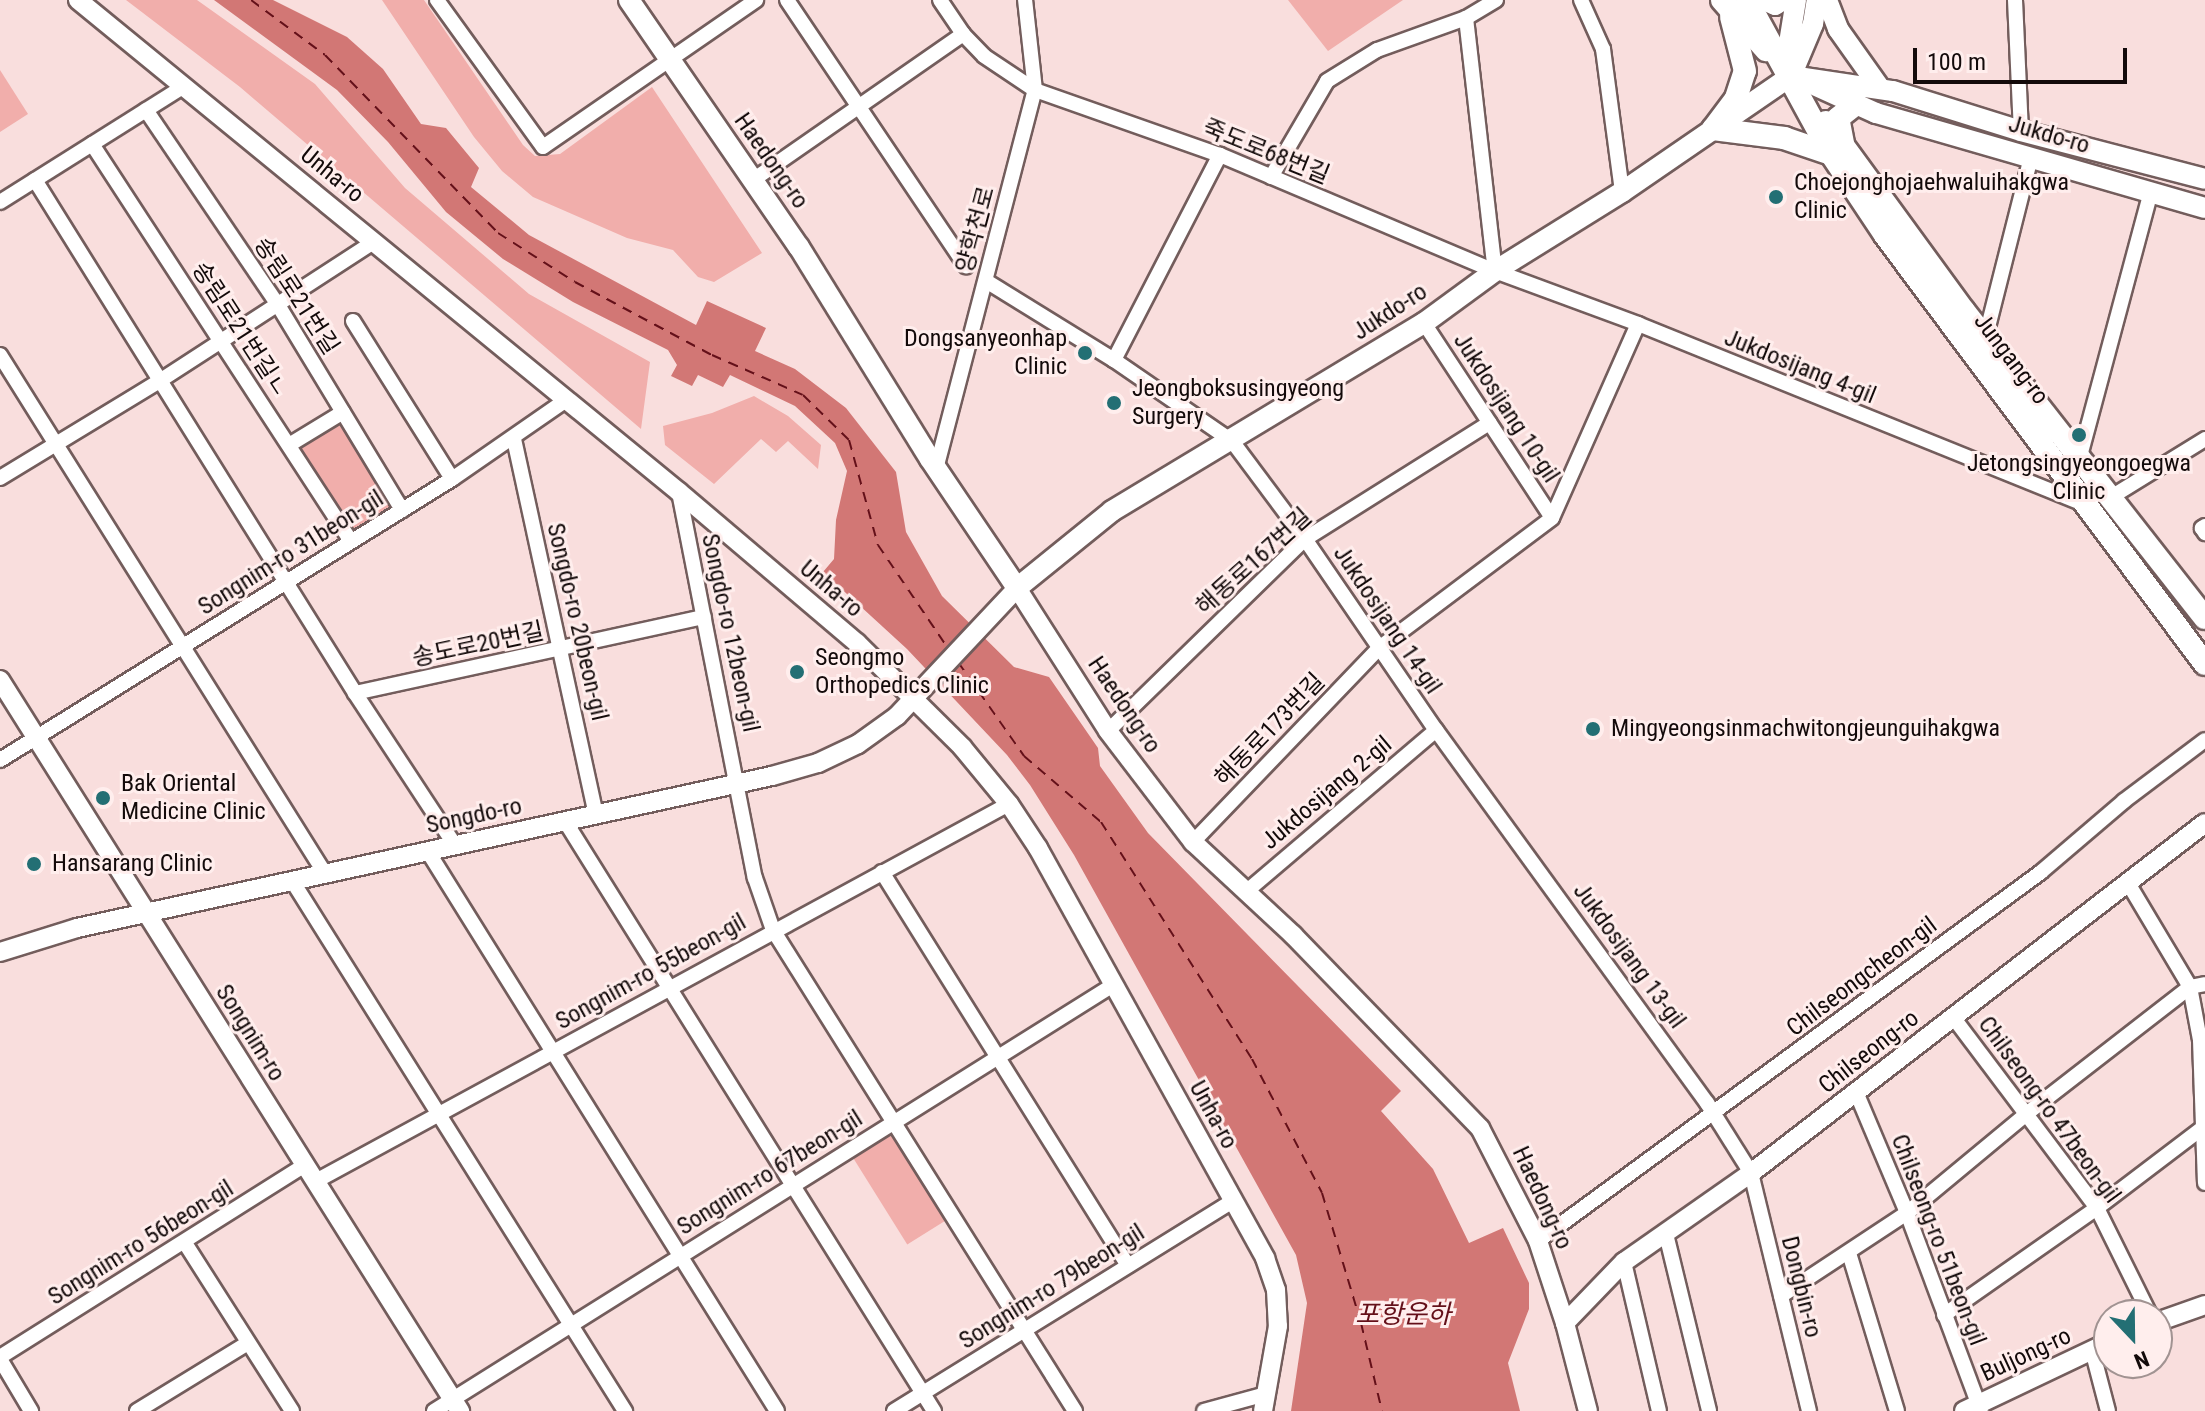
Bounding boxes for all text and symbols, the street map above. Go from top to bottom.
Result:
scale bar [1917,32,2131,82]
text: 100 m [1927,48,1986,76]
street label: Haedong-ro [728,108,814,214]
street label: Jukdo-ro [2005,110,2093,160]
street label: 죽도로68번길 [1198,114,1334,190]
street label: Unha-ro [294,141,370,209]
place label: Choejonghojaehwaluihakgwa Clinic [1794,169,2069,225]
street label: 양학천로 [951,184,1001,276]
marker: Choejonghojaehwaluihakgwa Clinic [1765,186,1787,208]
street label: 송림로21번길 [247,232,345,360]
street label: 송림로21번길ㄴ [185,257,295,403]
street label: Jukdo-ro [1347,277,1433,347]
street label: Jungang-ro [1967,308,2055,410]
street label: Jukdosijang 4-gil [1720,324,1880,410]
place label: Dongsanyeonhap Clinic [904,325,1067,381]
street label: Jukdosijang 10-gil [1447,328,1565,488]
marker: Dongsanyeonhap Clinic [1074,342,1096,364]
place label: Jeongboksusingyeong Surgery [1132,375,1344,431]
marker: Jeongboksusingyeong Surgery [1103,392,1125,414]
marker: Jetongsingyeongoegwa Clinic [2068,424,2090,446]
place label: Jetongsingyeongoegwa Clinic [1967,450,2191,506]
street label: Songnim-ro 31beon-gil [193,484,389,622]
street label: 해동로167번길 [1190,502,1318,622]
street label: Songdo-ro 20beon-gil [540,520,614,724]
street label: Songdo-ro 12beon-gil [695,531,765,735]
street label: Jukdosijang 14-gil [1327,540,1447,700]
street label: Unha-ro [794,554,868,624]
street label: 송도로20번길 [409,617,547,673]
place label: Seongmo Orthopedics Clinic [815,644,989,700]
street label: Haedong-ro [1081,651,1167,759]
marker: Seongmo Orthopedics Clinic [786,661,808,683]
street label: 해동로173번길 [1209,668,1331,792]
place label: Mingyeongsinmachwitongjeunguihakgwa [1611,715,2000,743]
marker: Mingyeongsinmachwitongjeunguihakgwa [1582,718,1604,740]
street label: Jukdosijang 2-gil [1256,730,1398,856]
place label: Bak Oriental Medicine Clinic [121,770,266,826]
marker: Bak Oriental Medicine Clinic [92,787,114,809]
street label: Songdo-ro [424,792,524,840]
place label: Hansarang Clinic [52,850,213,878]
marker: Hansarang Clinic [23,853,45,875]
street label: Jukdosijang 13-gil [1567,878,1691,1034]
street label: Songnim-ro 55beon-gil [551,908,751,1036]
street label: Chilseongcheon-gil [1781,911,1943,1043]
street label: Songnim-ro [209,979,291,1087]
street label: Chilseong-ro [1813,1004,1925,1100]
street label: Chilseong-ro 47beon-gil [1972,1011,2126,1209]
street label: Unha-ro [1183,1076,1243,1154]
street label: Songnim-ro 67beon-gil [672,1104,868,1242]
street label: Chilseong-ro 51beon-gil [1884,1130,1992,1350]
street label: Haedong-ro [1506,1142,1578,1254]
street label: Songnim-ro 56beon-gil [43,1174,239,1312]
street label: Songnim-ro 79beon-gil [954,1218,1150,1356]
street label: Dongbin-ro [1775,1233,1827,1341]
water label: 포항운하 [1355,1299,1451,1331]
north arrow [2093,1299,2173,1379]
street label: Buljong-ro [1976,1322,2076,1388]
text: N [2131,1346,2152,1374]

